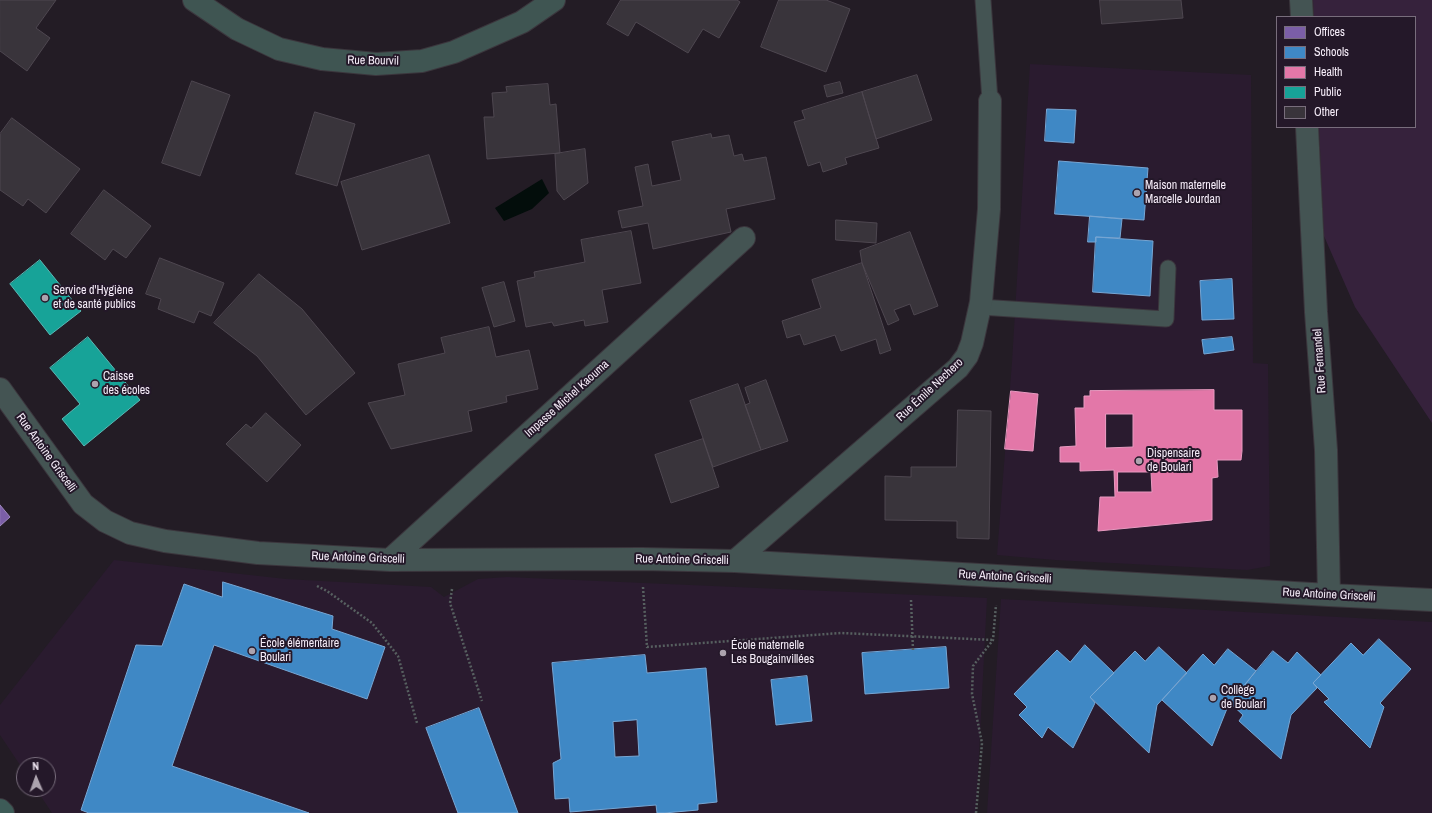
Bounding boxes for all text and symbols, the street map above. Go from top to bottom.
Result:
legend [1276,16,1416,128]
text: Offices [1314,24,1345,40]
text: Schools [1314,44,1349,60]
street label: Rue Bourvil [347,53,399,69]
text: Health [1314,64,1342,80]
text: Public [1314,84,1341,100]
text: Other [1314,104,1339,120]
place label: Maison maternelle Marcelle Jourdan [1145,179,1226,207]
marker: Maison maternelle Marcelle Jourdan [1132,188,1142,198]
place label: Service d'Hygiène et de santé publics [53,284,136,312]
marker: Service d'Hygiène et de santé publics [40,293,50,303]
street label: Rue Fernandel [1311,328,1329,394]
street label: Rue Émile Nechero [894,355,966,425]
street label: Impasse Michel Kaouma [522,357,612,441]
place label: Caisse des écoles [103,370,150,398]
marker: Caisse des écoles [90,379,100,389]
street label: Rue Antoine Griscelli [13,411,79,495]
place label: Dispensaire de Boulari [1147,447,1200,475]
marker: Dispensaire de Boulari [1134,456,1144,466]
street label: Rue Antoine Griscelli [311,549,405,567]
street label: Rue Antoine Griscelli [635,552,729,568]
street label: Rue Antoine Griscelli [958,567,1052,587]
street label: Rue Antoine Griscelli [1282,585,1376,605]
place label: École élémentaire Boulari [260,637,339,665]
place label: École maternelle Les Bougainvillées [731,639,814,667]
marker: École élémentaire Boulari [247,646,257,656]
marker: École maternelle Les Bougainvillées [718,648,728,658]
place label: Collège de Boulari [1221,684,1266,712]
marker: Collège de Boulari [1208,693,1218,703]
north arrow [16,757,56,797]
text: N [32,759,39,773]

